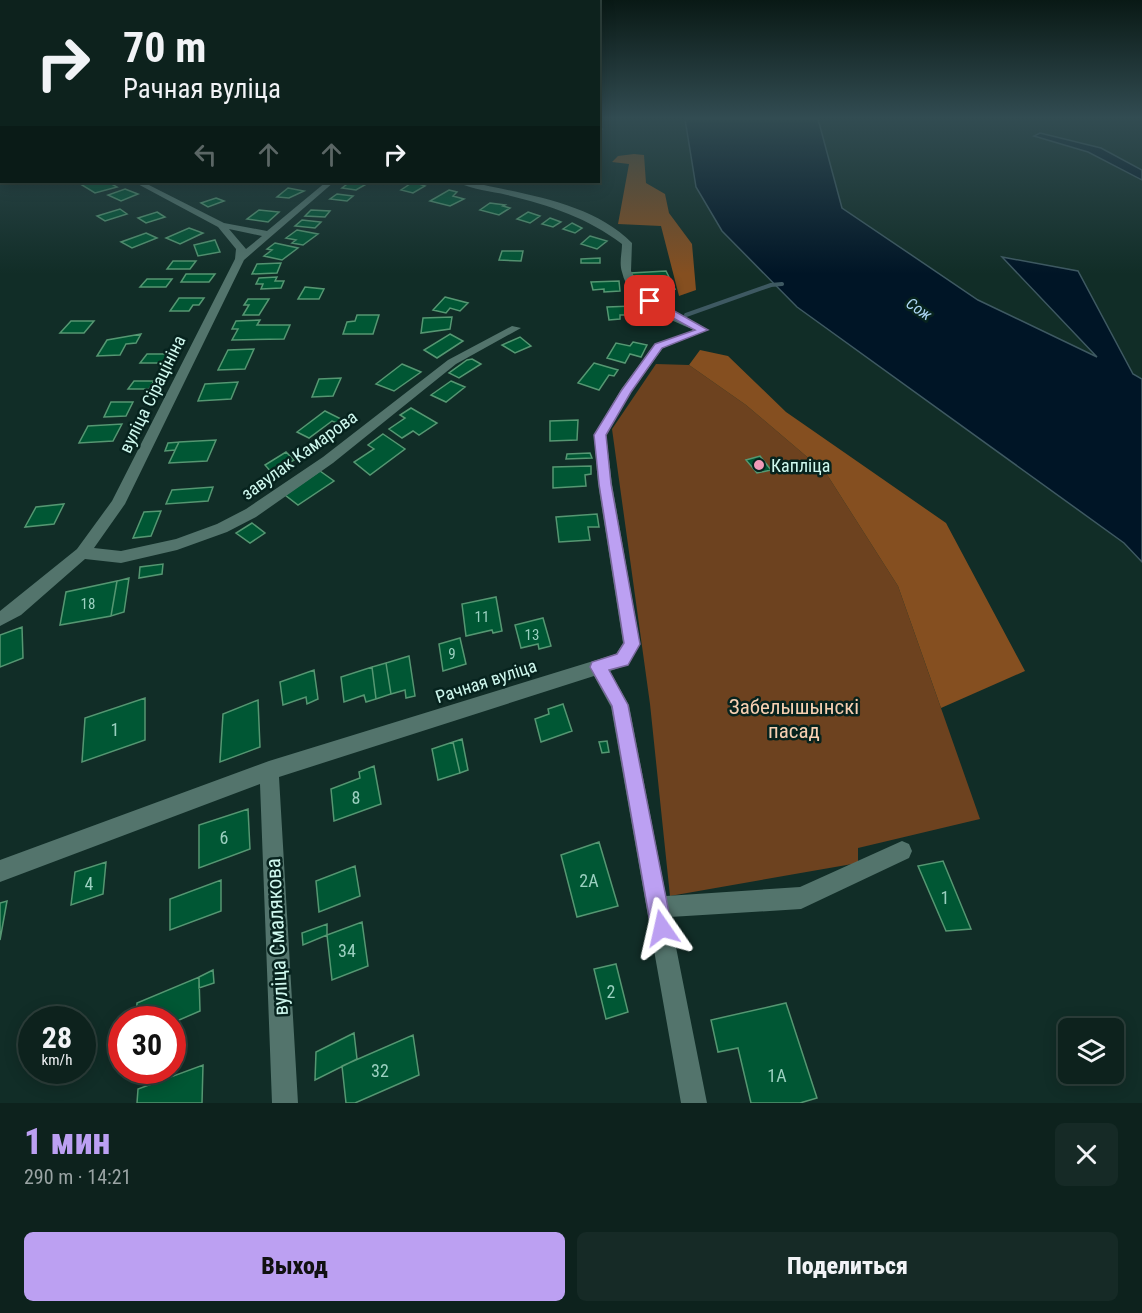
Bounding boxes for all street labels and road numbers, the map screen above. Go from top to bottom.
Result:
street label: вуліца Сірацініна [114,332,190,456]
street label: завулак Камарова [237,406,361,504]
street label: Рачная вуліца [433,655,539,707]
street label: вуліца Смалякова [261,858,293,1016]

